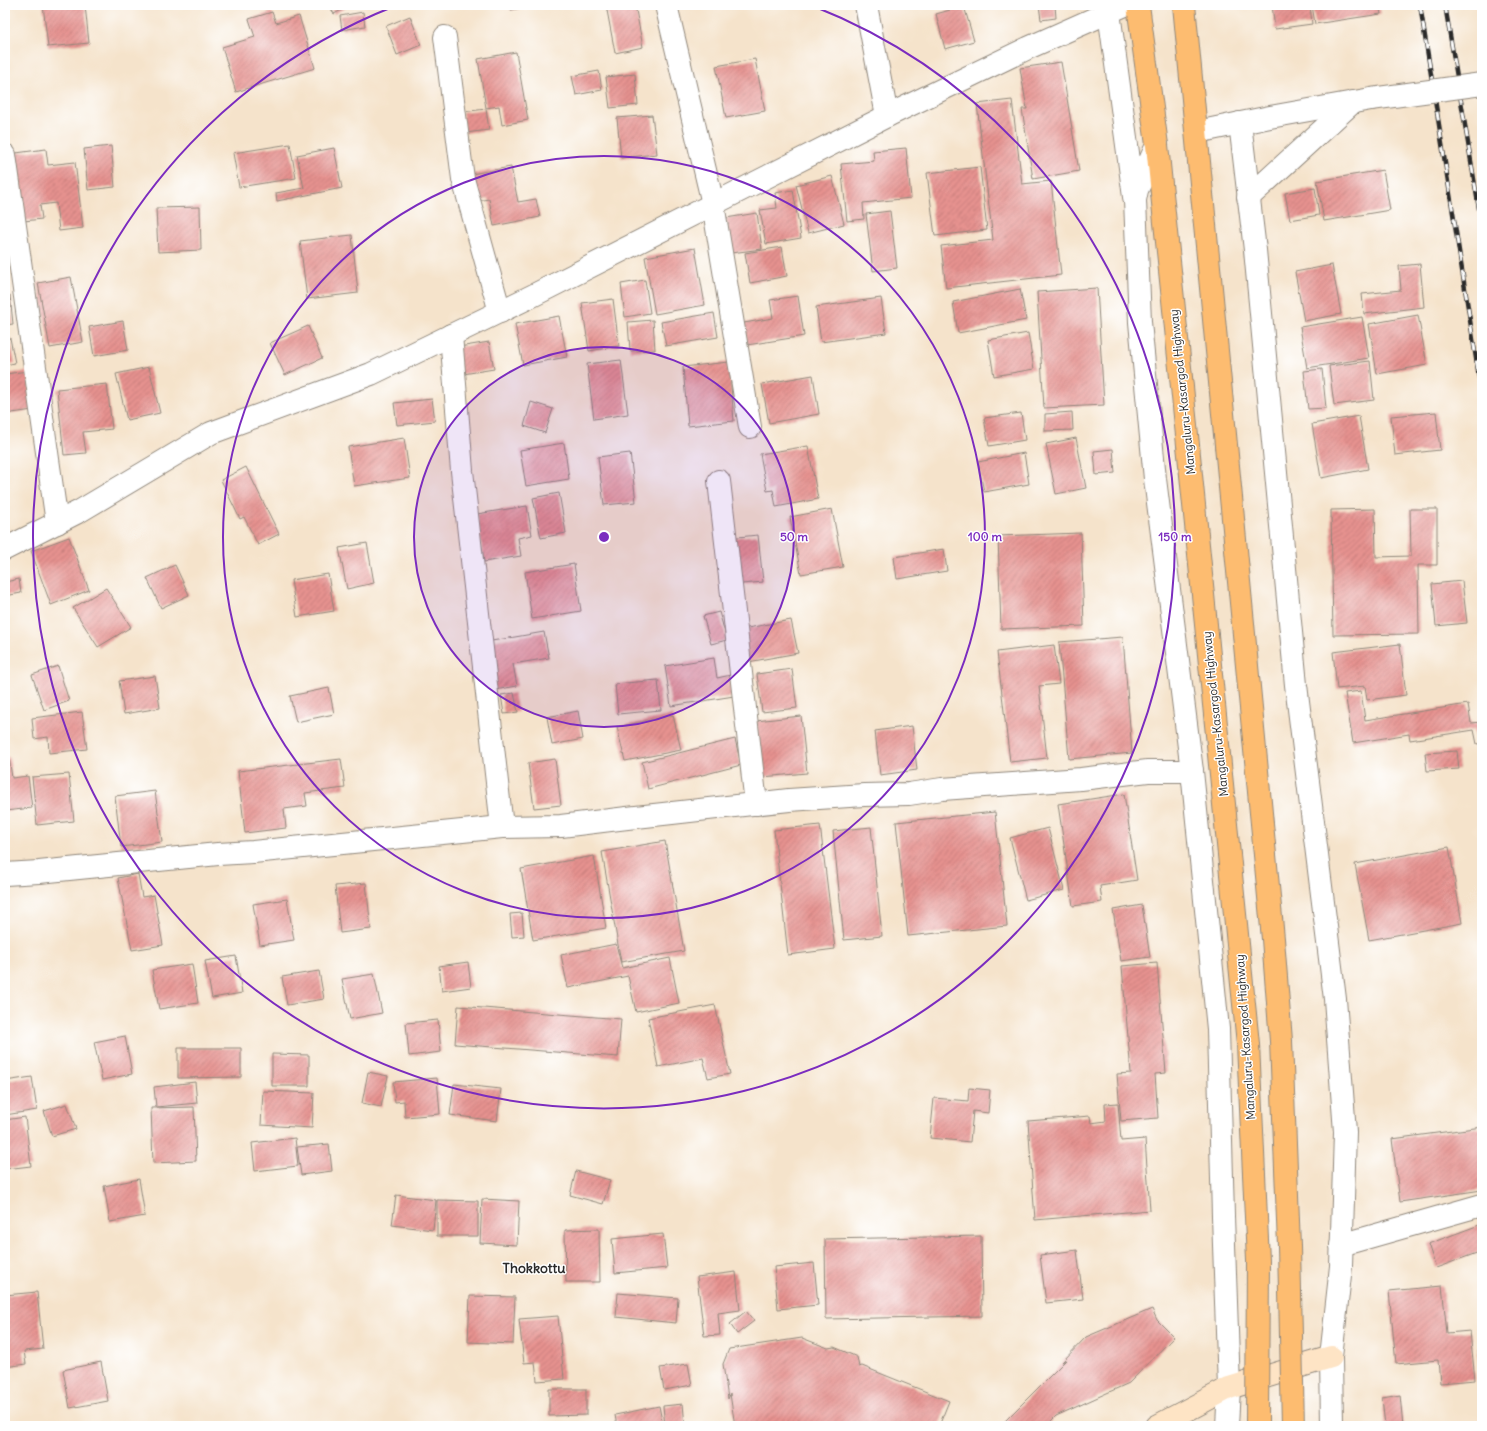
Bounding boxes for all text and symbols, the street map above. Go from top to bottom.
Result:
street label: Mangaluru-Kasargod Highway [1166,309,1198,475]
text: 50 m [780,529,809,544]
text: 100 m [968,529,1002,544]
text: 150 m [1159,529,1192,544]
centre of rings [597,530,611,544]
street label: Mangaluru-Kasargod Highway [1199,631,1231,797]
street label: Mangaluru-Kasargod Highway [1232,954,1258,1120]
district label: Thokkottu [503,1259,565,1277]

